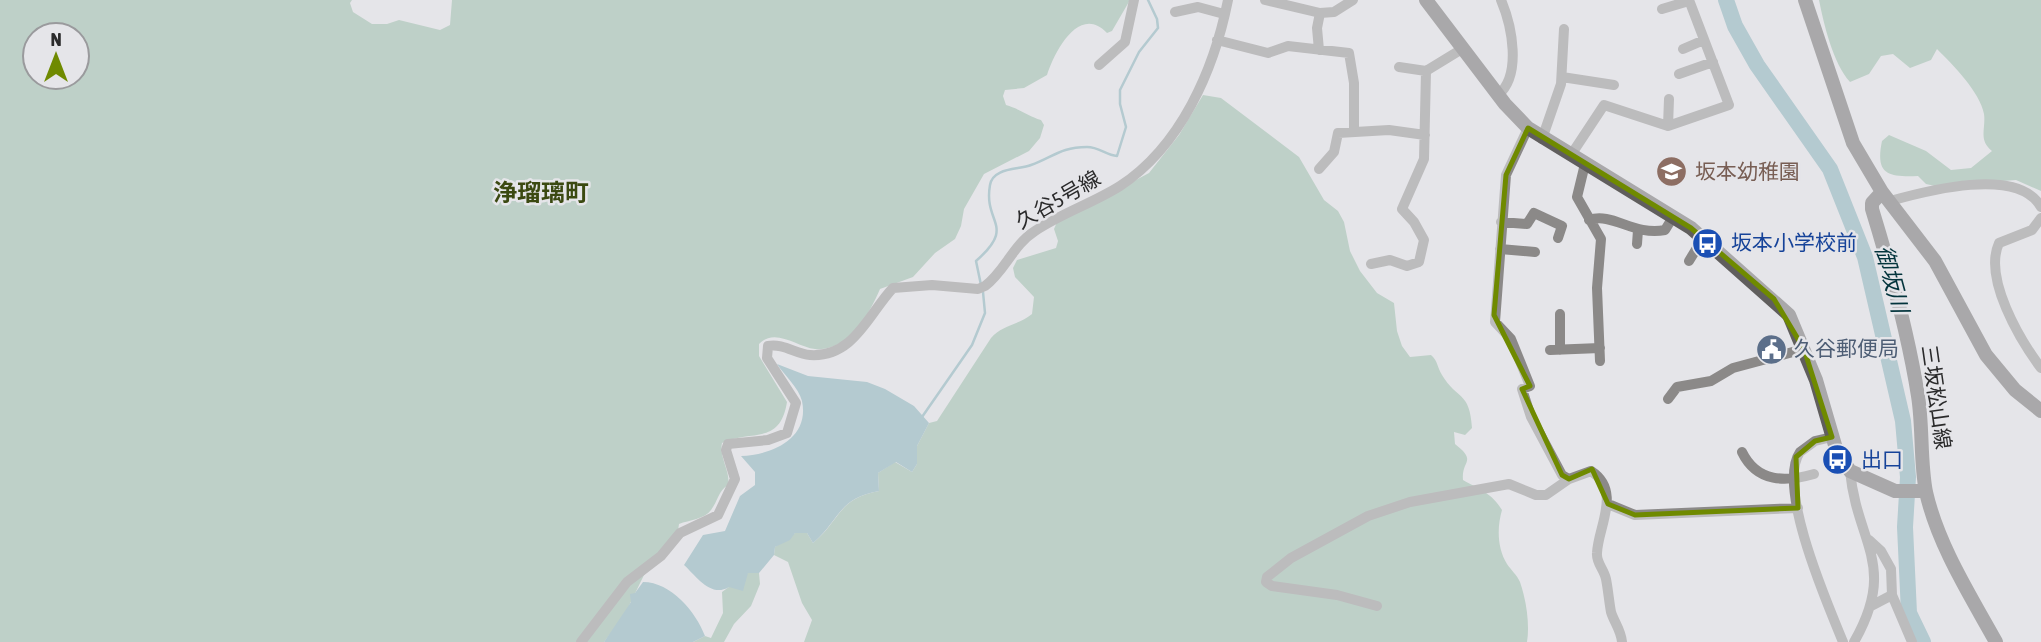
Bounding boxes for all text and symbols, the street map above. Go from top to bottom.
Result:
north arrow [21,21,91,91]
text: N [50,28,62,50]
school or university icon: 坂本幼稚園 [1655,155,1689,189]
place label: 坂本幼稚園 [1695,159,1800,183]
street label: 久谷5号線 [1011,165,1104,233]
district label: 浄瑠璃町 [493,179,589,206]
bus stop icon: 坂本小学校前 [1691,226,1725,260]
place label: 坂本小学校前 [1731,230,1857,254]
water label: 御坂川 [1871,242,1914,319]
public building icon: 久谷郵便局 [1754,332,1788,366]
place label: 久谷郵便局 [1794,336,1899,360]
street label: 三坂松山線 [1918,343,1956,451]
bus stop icon: 出口 [1821,443,1855,477]
place label: 出口 [1861,447,1903,471]

